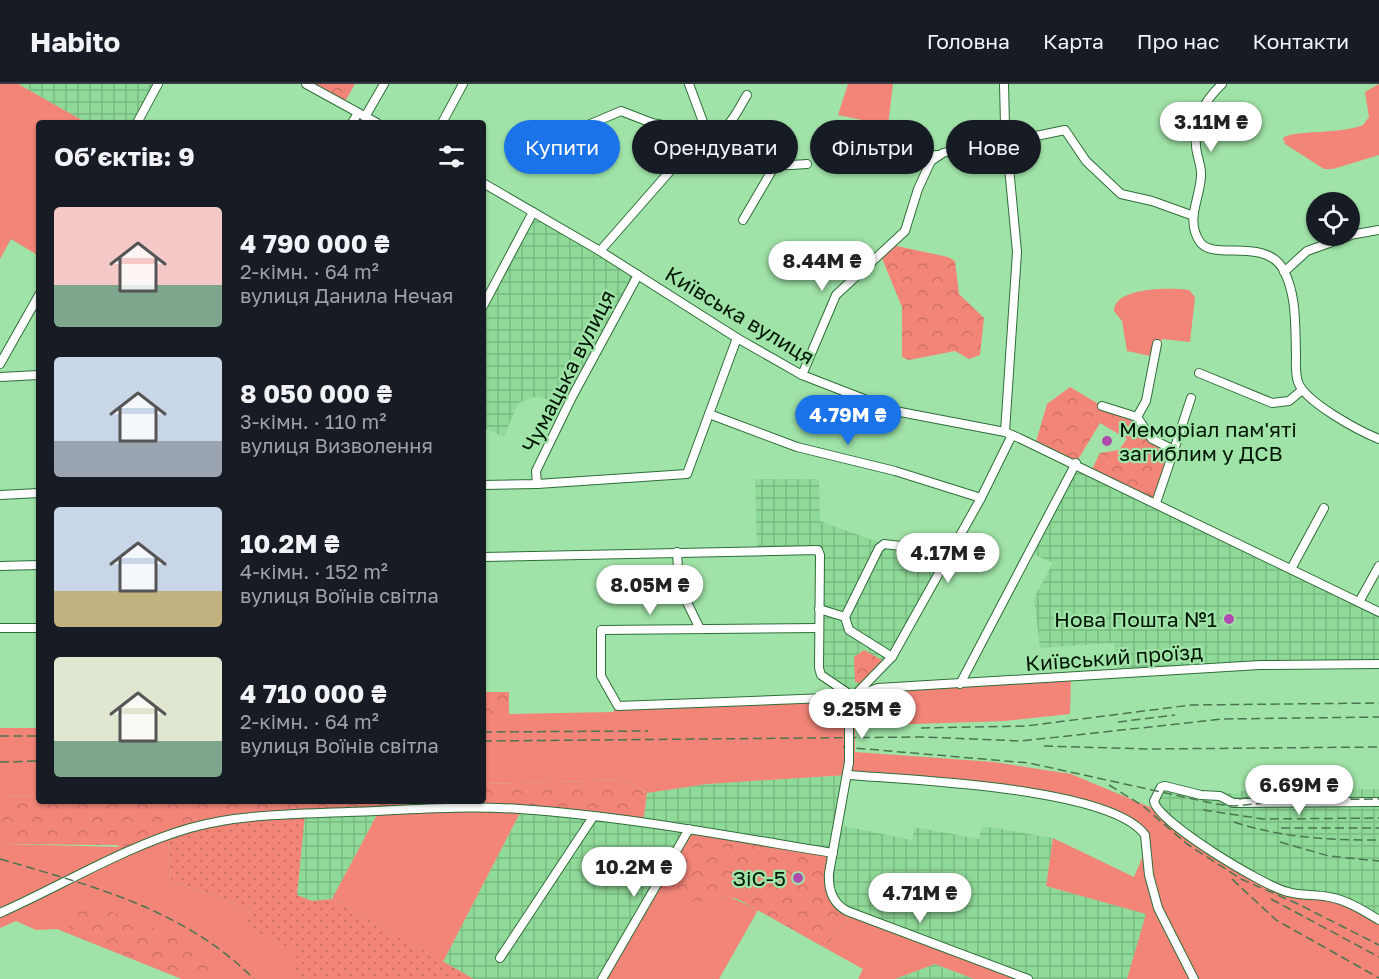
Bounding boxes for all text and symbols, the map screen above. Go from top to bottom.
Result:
text: Habito [30,25,120,58]
text: Головна [927,28,1010,54]
text: Карта [1043,28,1104,54]
text: Про нас [1137,28,1219,54]
text: Контакти [1252,28,1349,54]
pin: 3.11M ₴ [1156,102,1266,153]
text: 3.11M ₴ [1174,109,1248,133]
chip: Купити [504,120,620,174]
chip: Орендувати [632,120,798,174]
chip: Фільтри [810,120,934,174]
chip: Нове [946,120,1041,174]
icon: filters [435,140,468,173]
text: Об’єктів: 9 [54,141,195,172]
map controls [1306,192,1360,246]
button: locate [1306,192,1360,246]
text: 4 790 000 ₴ [240,228,390,259]
icon: home [102,231,174,303]
pin: 8.44M ₴ [767,241,877,292]
text: 8.44M ₴ [782,248,862,272]
text: 2-кімн. · 64 m² [240,259,379,283]
street label: Київська вулиця [661,260,819,370]
text: вулиця Данила Нечая [240,283,454,307]
street label: Чумацька вулиця [516,285,620,457]
text: 8 050 000 ₴ [240,378,392,409]
icon: home [102,381,174,453]
pin: 4.79M ₴ [793,395,903,446]
text: 4.79M ₴ [809,402,887,426]
text: 3-кімн. · 110 m² [240,409,386,433]
place label: Меморіал пам'яті загиблим у ДСВ [1119,416,1297,466]
text: вулиця Визволення [240,433,433,457]
marker: Меморіал пам'яті загиблим у ДСВ [1100,434,1114,448]
text: 10.2M ₴ [240,528,340,559]
icon: home [102,531,174,603]
pin: 4.17M ₴ [893,533,1003,584]
text: 4.17M ₴ [910,540,986,564]
text: 4-кімн. · 152 m² [240,559,388,583]
pin: 8.05M ₴ [595,565,705,616]
text: 8.05M ₴ [610,572,690,596]
text: вулиця Воїнів світла [240,583,439,607]
place label: Нова Пошта №1 [1054,606,1217,632]
marker: Нова Пошта №1 [1222,612,1236,626]
street label: Київський проїзд [1024,638,1204,676]
text: 4 710 000 ₴ [240,678,387,709]
icon: home [102,681,174,753]
pin: 9.25M ₴ [807,689,917,740]
text: 9.25M ₴ [823,696,901,720]
text: 2-кімн. · 64 m² [240,709,379,733]
text: вулиця Воїнів світла [240,733,439,757]
pin: 6.69M ₴ [1244,765,1354,816]
text: 6.69M ₴ [1259,772,1339,796]
pin: 10.2M ₴ [579,847,689,898]
text: 10.2M ₴ [596,854,672,878]
place label: ЗіС-5 [732,865,786,891]
marker: ЗіС-5 [791,871,805,885]
pin: 4.71M ₴ [865,873,975,924]
text: 4.71M ₴ [882,880,958,904]

